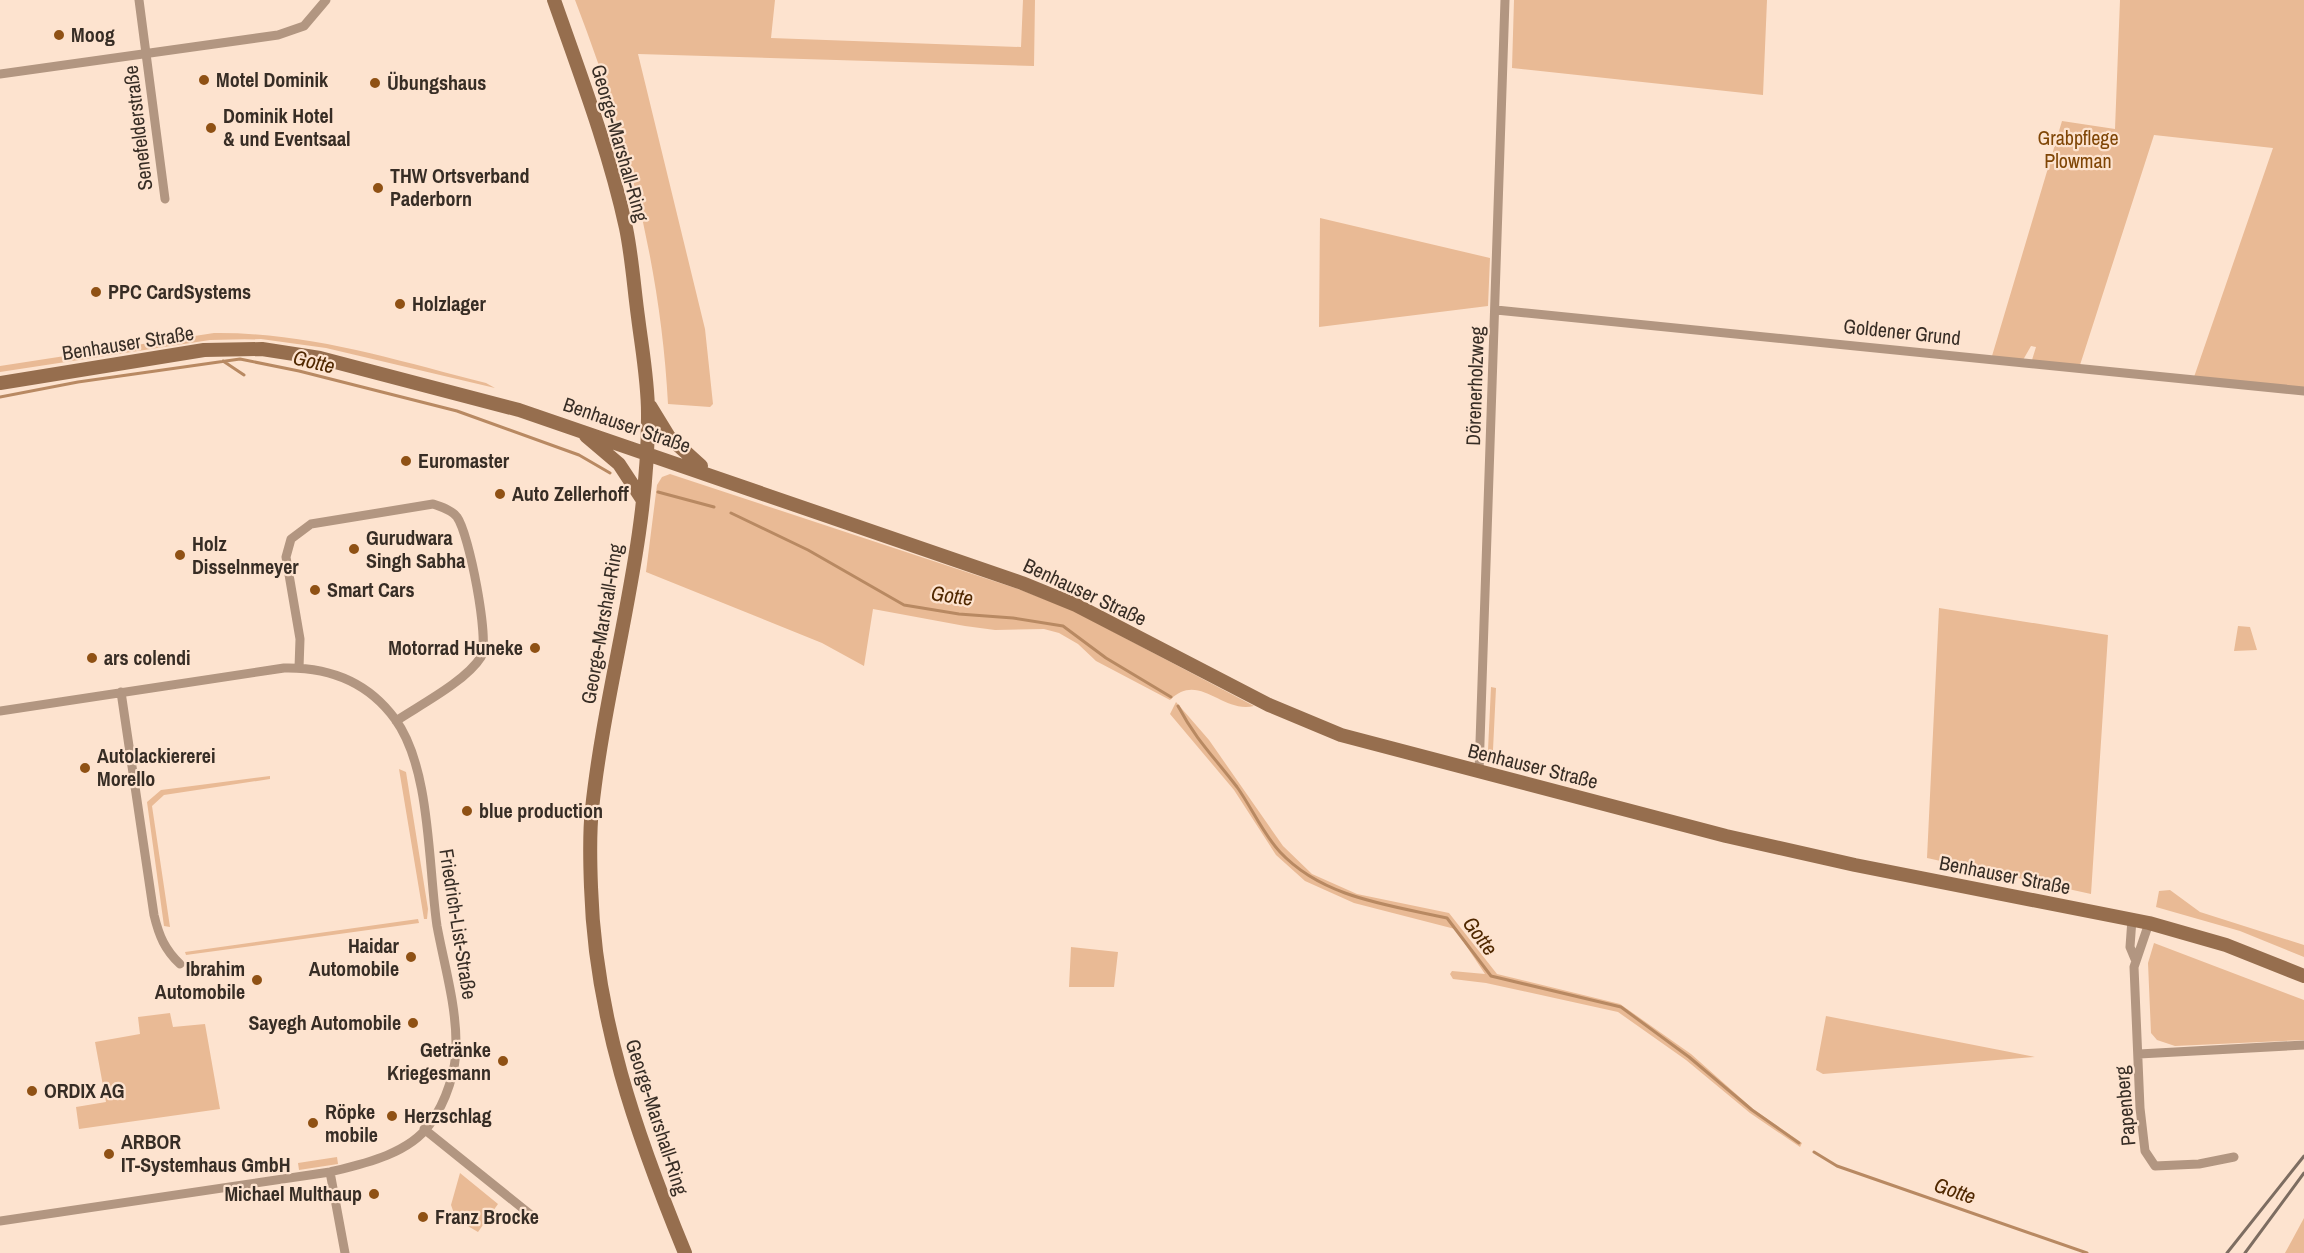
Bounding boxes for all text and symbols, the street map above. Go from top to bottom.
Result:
place label: Moog [71,21,115,48]
marker: Moog [52,28,66,42]
street label: George-Marshall-Ring [585,61,656,225]
street label: Senefelderstraße [116,64,159,192]
place label: Motel Dominik [216,66,329,93]
place label: Übungshaus [387,69,486,96]
marker: Motel Dominik [197,73,211,87]
marker: Übungshaus [368,76,382,90]
place label: Dominik Hotel & und Eventsaal [223,102,351,152]
marker: Dominik Hotel & und Eventsaal [204,121,218,135]
park label: Grabpflege Plowman [2037,124,2119,174]
place label: THW Ortsverband Paderborn [390,162,529,212]
marker: THW Ortsverband Paderborn [371,181,385,195]
place label: PPC CardSystems [108,278,251,305]
marker: PPC CardSystems [89,285,103,299]
place label: Holzlager [412,290,486,317]
marker: Holzlager [393,297,407,311]
street label: Goldener Grund [1842,312,1962,351]
street label: Benhauser Straße [60,319,196,366]
street label: Dörenerholzweg [1459,326,1490,446]
water label: Gotte [290,343,338,380]
street label: Benhauser Straße [560,390,694,459]
place label: Euromaster [418,447,510,474]
marker: Euromaster [399,454,413,468]
place label: Auto Zellerhoff [512,480,629,507]
marker: Auto Zellerhoff [493,487,507,501]
place label: Gurudwara Singh Sabha [366,524,465,574]
place label: Holz Disselnmeyer [192,530,299,580]
marker: Gurudwara Singh Sabha [347,542,361,556]
street label: George-Marshall-Ring [574,542,629,706]
marker: Holz Disselnmeyer [173,548,187,562]
street label: Benhauser Straße [1019,551,1151,632]
place label: Smart Cars [327,576,415,603]
water label: Gotte [929,578,975,613]
marker: Smart Cars [308,583,322,597]
place label: Motorrad Huneke [388,634,523,661]
marker: Motorrad Huneke [528,641,542,655]
place label: ars colendi [104,644,191,671]
marker: ars colendi [85,651,99,665]
street label: Benhauser Straße [1465,736,1601,795]
place label: Autolackiererei Morello [97,742,216,792]
marker: Autolackiererei Morello [78,761,92,775]
place label: blue production [479,797,603,824]
marker: blue production [460,804,474,818]
street label: Friedrich-List-Straße [433,847,484,1001]
street label: Benhauser Straße [1937,849,2073,900]
water label: Gotte [1456,910,1505,961]
place label: Haidar Automobile [309,932,400,982]
marker: Haidar Automobile [404,950,418,964]
place label: Ibrahim Automobile [155,955,245,1005]
marker: Ibrahim Automobile [250,973,264,987]
place label: Sayegh Automobile [249,1009,401,1036]
marker: Sayegh Automobile [406,1016,420,1030]
place label: Getränke Kriegesmann [387,1036,491,1086]
street label: George-Marshall-Ring [620,1036,695,1198]
marker: Getränke Kriegesmann [496,1054,510,1068]
street label: Papenberg [2108,1065,2141,1147]
place label: ORDIX AG [44,1077,125,1104]
marker: ORDIX AG [25,1084,39,1098]
place label: Röpke mobile [325,1098,378,1148]
place label: Herzschlag [404,1102,492,1129]
marker: Herzschlag [385,1109,399,1123]
marker: Röpke mobile [306,1116,320,1130]
place label: ARBOR IT-Systemhaus GmbH [121,1128,291,1178]
marker: ARBOR IT-Systemhaus GmbH [102,1147,116,1161]
water label: Gotte [1931,1170,1980,1211]
place label: Michael Multhaup [224,1180,362,1207]
marker: Michael Multhaup [367,1187,381,1201]
place label: Franz Brocke [435,1203,539,1230]
marker: Franz Brocke [416,1210,430,1224]

